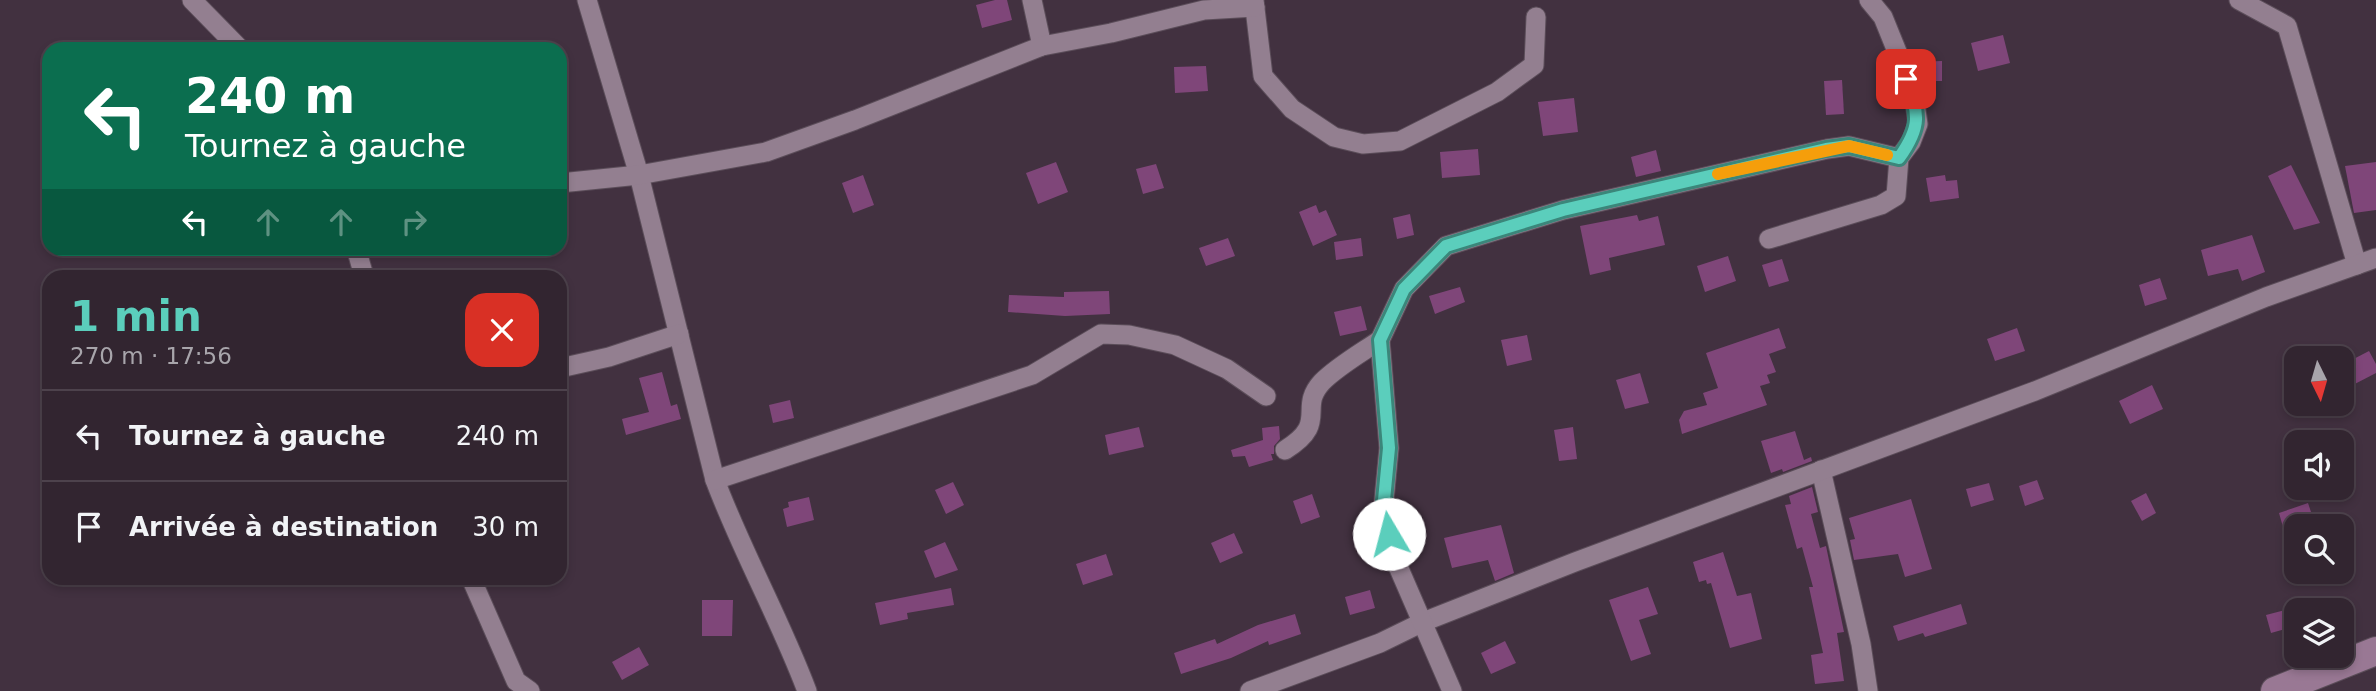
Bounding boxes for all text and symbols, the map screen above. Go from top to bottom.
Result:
pin [1876,49,1936,109]
icon: arrive [1887,60,1925,98]
text: 240 m [185,68,355,125]
icon: left [70,70,161,161]
text: Tournez à gauche [185,127,466,165]
icon: left [176,203,214,241]
icon: ahead [249,203,287,241]
icon: ahead [322,203,360,241]
icon: right [395,203,433,241]
text: 1 min [70,292,202,341]
button: close [465,293,539,367]
text: 270 m · 17:56 [70,343,232,369]
north arrow [2284,346,2354,416]
map controls [2284,346,2354,668]
icon: left [70,417,108,455]
text: Tournez à gauche [129,421,386,451]
text: 240 m [456,421,539,451]
button: sound [2284,430,2354,500]
position arrow [1352,497,1426,571]
icon: arrive [70,508,108,546]
text: Arrivée à destination [129,512,438,542]
text: 30 m [472,512,539,542]
button: search [2284,514,2354,584]
button: layers [2284,598,2354,668]

